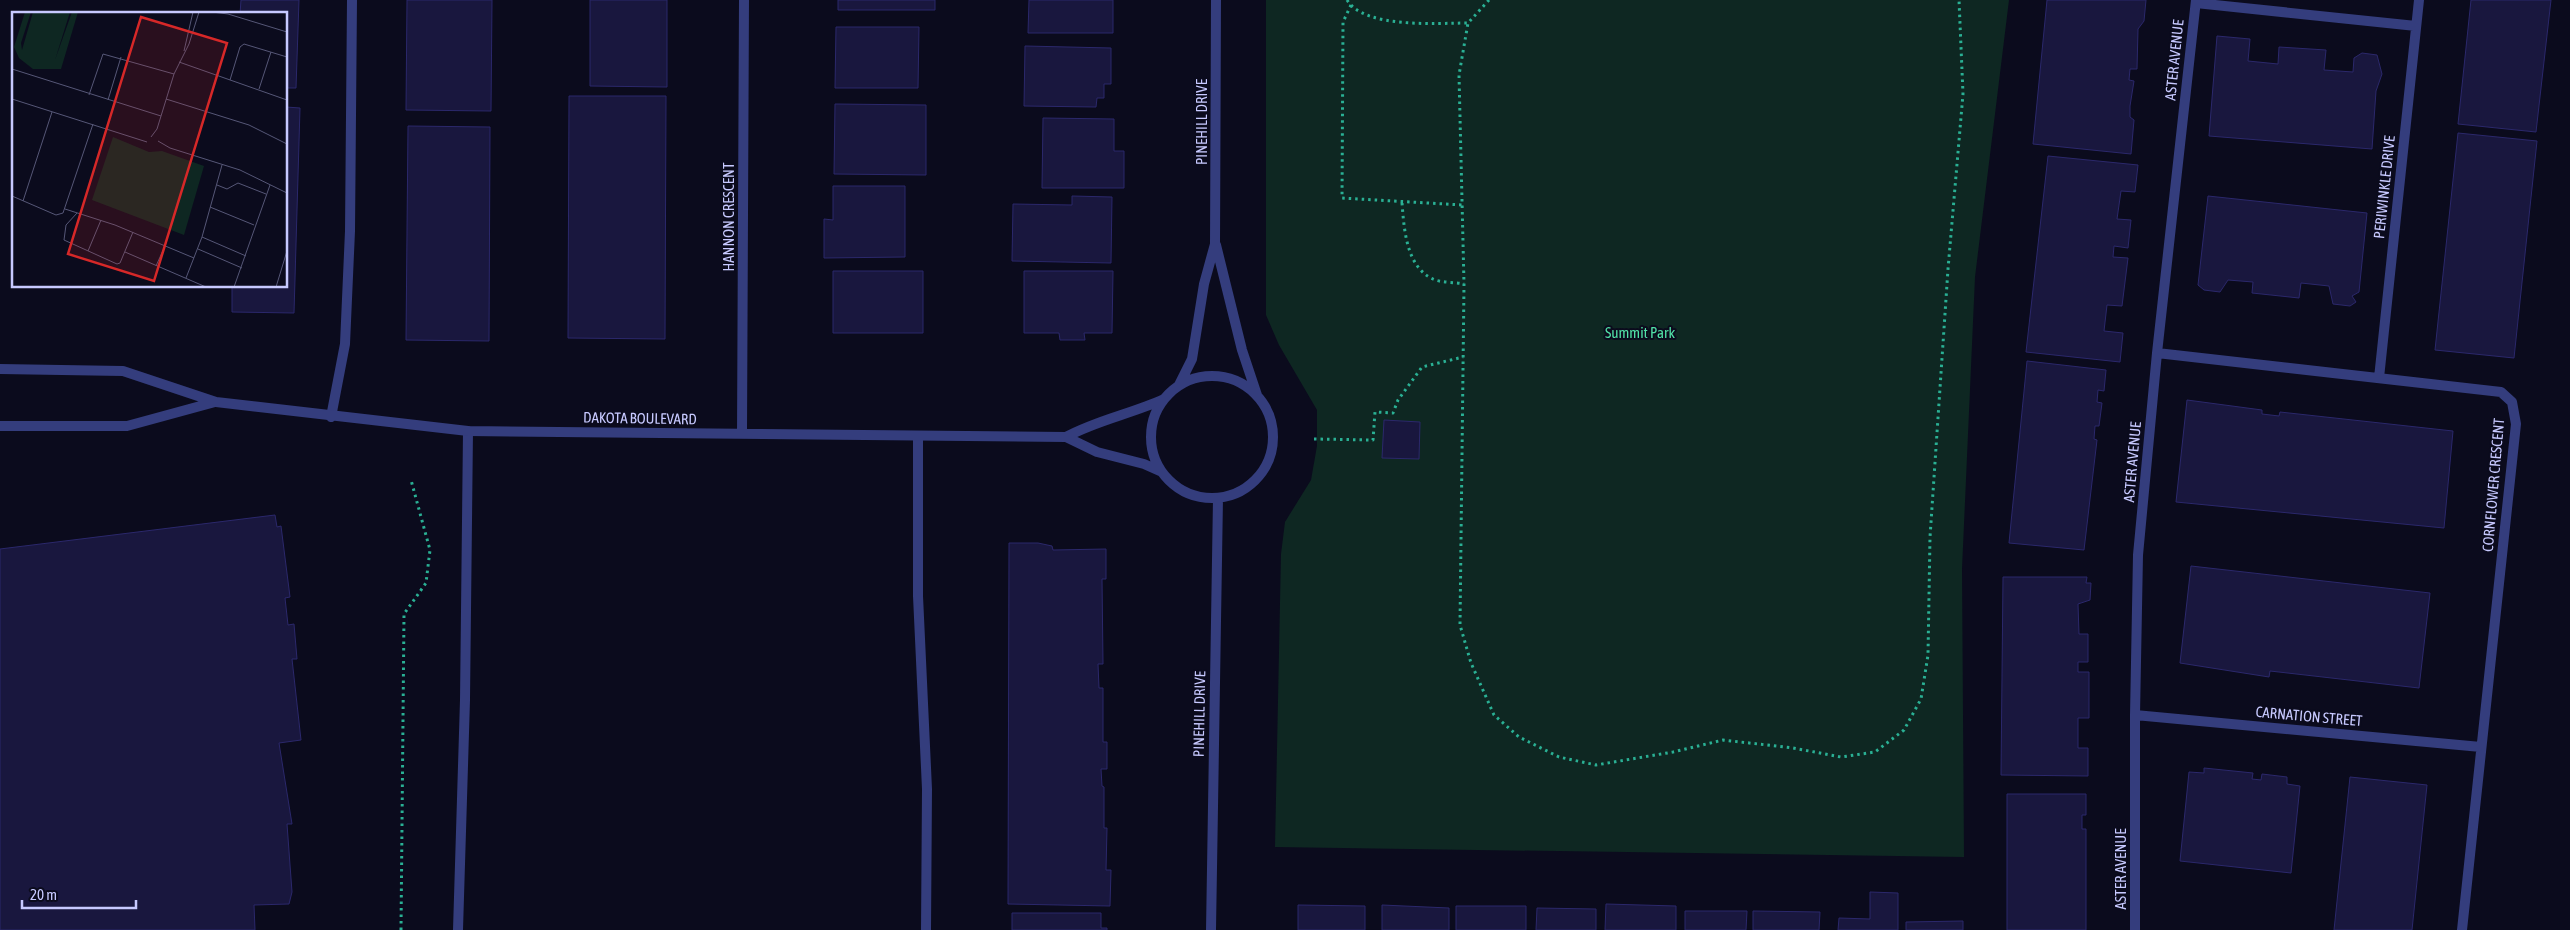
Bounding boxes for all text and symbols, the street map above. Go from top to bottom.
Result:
inset map [12,12,288,288]
street label: ASTER AVENUE [2161,18,2187,101]
street label: PINEHILL DRIVE [1193,78,1210,165]
street label: PERIWINKLE DRIVE [2370,134,2398,239]
street label: HANNON CRESCENT [720,162,737,271]
park label: Summit Park [1605,324,1675,341]
street label: DAKOTA BOULEVARD [583,409,697,427]
street label: CORNFLOWER CRESCENT [2479,417,2507,553]
street label: ASTER AVENUE [2120,420,2144,503]
street label: PINEHILL DRIVE [1190,670,1208,757]
street label: CARNATION STREET [2255,703,2363,729]
street label: ASTER AVENUE [2112,828,2129,910]
scale bar [22,878,136,910]
text: 20 m [30,886,57,903]

